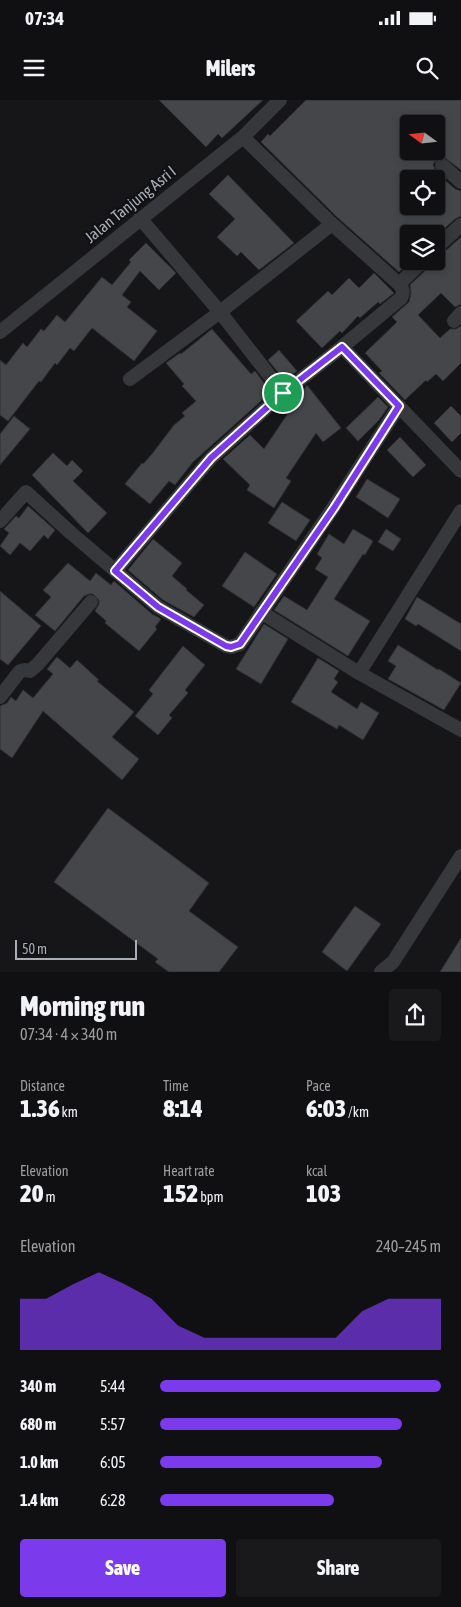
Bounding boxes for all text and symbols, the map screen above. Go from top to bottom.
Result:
text: 07:34 [25,7,64,29]
icon: menu [20,54,48,82]
icon: search [413,54,441,82]
text: Milers [206,55,255,81]
north arrow [400,115,445,160]
map controls [400,115,445,270]
street label: Jalan Tanjung Asri I [81,162,180,247]
button: locate [400,170,445,215]
button: layers [400,225,445,270]
pin [262,372,304,414]
icon: arrive [269,379,297,407]
scale bar [15,937,138,960]
text: 50 m [22,941,47,957]
button: share [389,989,441,1041]
text: Morning run [20,990,145,1022]
text: 07:34 · 4 × 340 m [20,1025,117,1043]
text: Distance [20,1078,65,1094]
text: Time [163,1078,189,1094]
text: Pace [306,1078,331,1094]
text: 1.36 [20,1094,60,1122]
text: 8:14 [163,1094,203,1122]
text: 6:03 [306,1094,346,1122]
text: km [60,1104,78,1120]
text: /km [346,1104,369,1120]
text: Elevation [20,1163,69,1179]
text: Heart rate [163,1163,215,1179]
text: kcal [306,1163,327,1179]
text: 20 [20,1179,44,1207]
text: 152 [163,1179,198,1207]
text: 103 [306,1179,341,1207]
text: m [44,1189,56,1205]
text: bpm [198,1189,224,1205]
text: Elevation [20,1237,75,1255]
text: 240–245 m [376,1237,441,1255]
text: 340 m [20,1377,56,1395]
text: 5:44 [100,1377,125,1395]
text: 680 m [20,1415,56,1433]
text: 5:57 [100,1415,125,1433]
text: 1.0 km [20,1453,59,1471]
text: 6:05 [100,1453,126,1471]
text: 1.4 km [20,1491,59,1509]
text: 6:28 [100,1491,125,1509]
button: Save [20,1539,226,1597]
button: Share [236,1539,441,1597]

